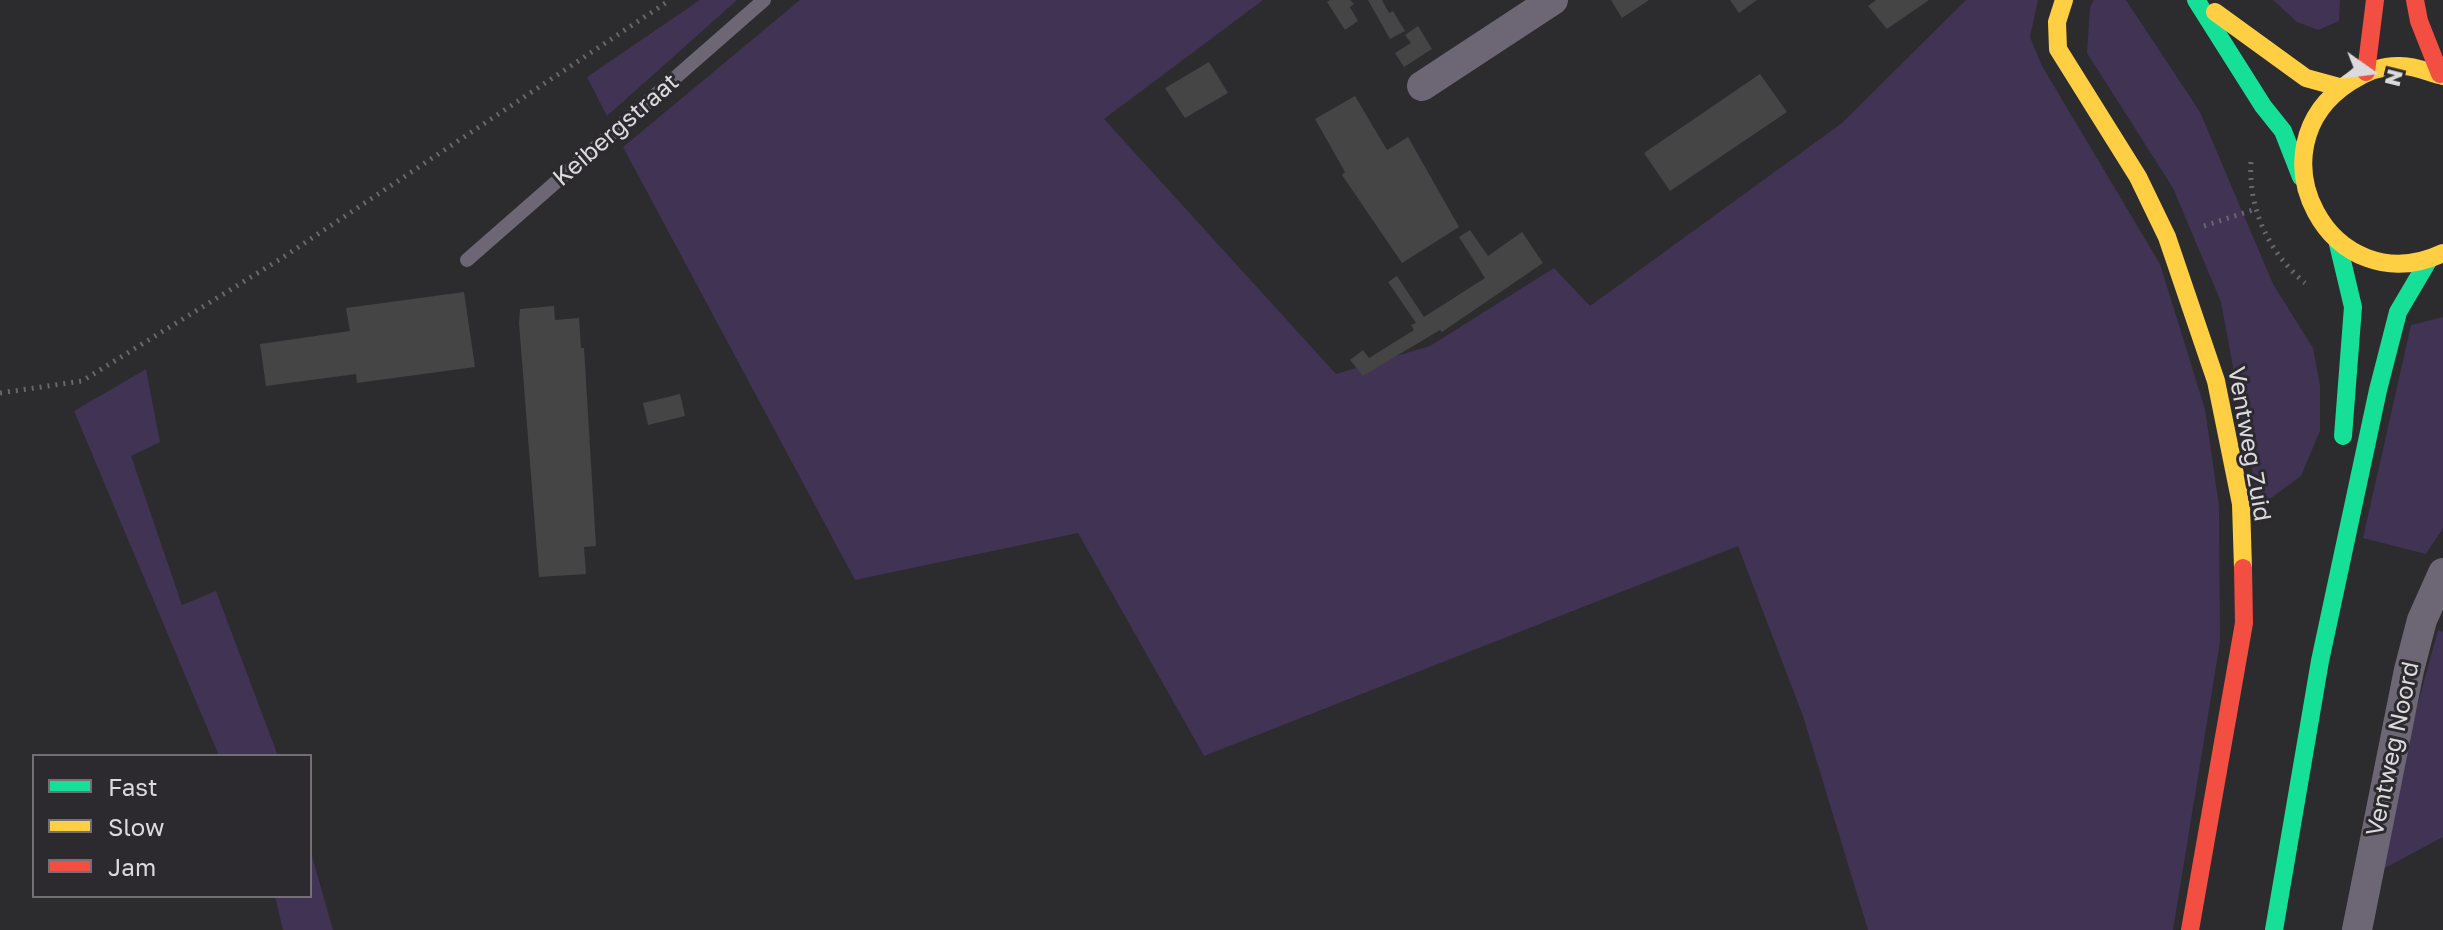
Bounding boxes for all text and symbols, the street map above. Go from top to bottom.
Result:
north arrow [2331,32,2411,112]
text: N [2380,67,2410,89]
street label: Keibergstraat [547,68,685,192]
street label: Ventweg Zuid [2221,364,2277,524]
street label: Ventweg Noord [2360,659,2426,839]
legend [32,754,312,898]
text: Fast [108,772,158,801]
text: Slow [108,812,164,841]
text: Jam [108,852,156,881]

